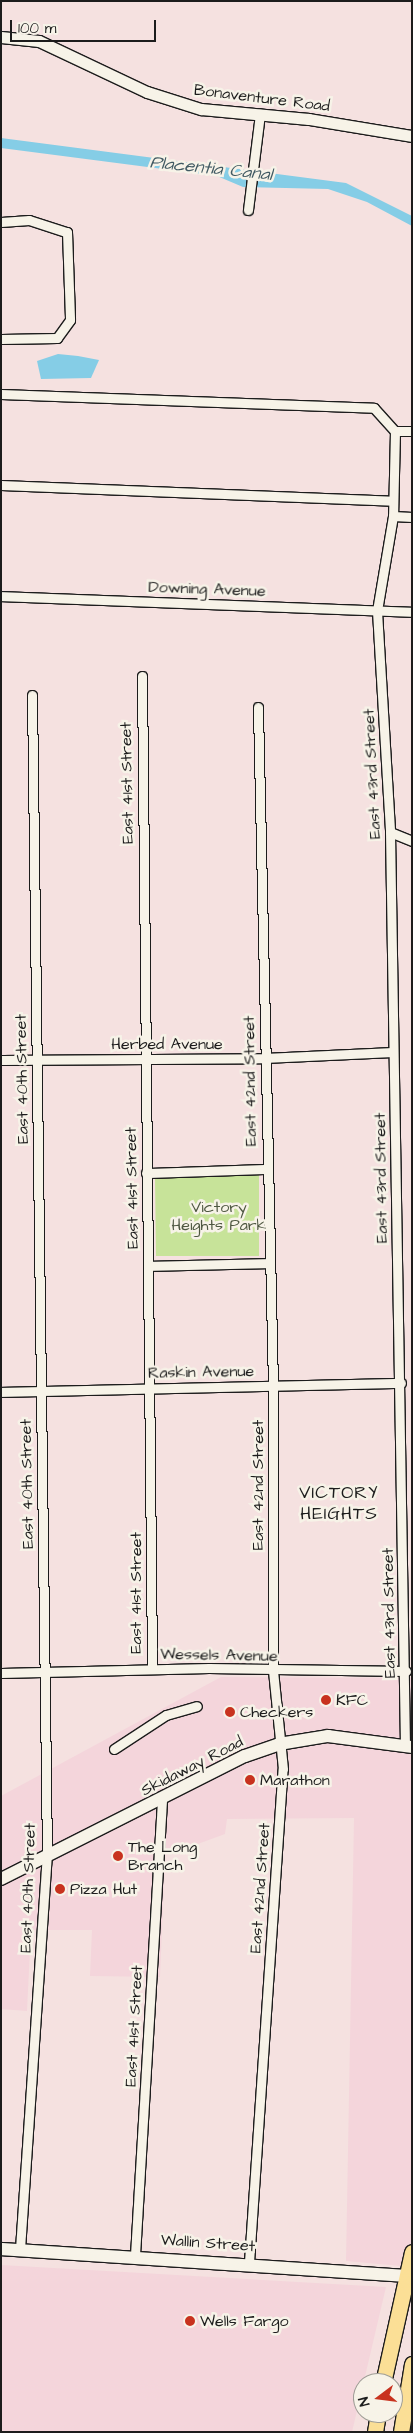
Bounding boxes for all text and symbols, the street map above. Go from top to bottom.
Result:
scale bar [12,10,159,42]
text: 100 m [18,18,57,39]
street label: Bonaventure Road [193,80,331,116]
water label: Placentia Canal [149,152,273,186]
street label: Downing Avenue [148,577,266,601]
street label: East 43rd Street [359,708,385,840]
street label: East 41st Street [116,722,138,844]
street label: East 40th Street [11,1014,33,1144]
street label: East 42nd Street [239,1016,261,1146]
street label: Herbed Avenue [111,1034,223,1054]
street label: East 43rd Street [370,1113,392,1243]
street label: East 41st Street [121,1127,143,1249]
park label: Victory Heights Park [172,1197,266,1235]
street label: Raskin Avenue [148,1361,254,1383]
street label: East 40th Street [16,1419,38,1549]
street label: East 42nd Street [248,1420,268,1550]
district label: VICTORY HEIGHTS [298,1483,380,1526]
street label: East 41st Street [126,1532,146,1654]
street label: East 43rd Street [378,1548,400,1678]
street label: Wessels Avenue [160,1644,278,1666]
place label: KFC [336,1690,368,1710]
marker: KFC [320,1694,332,1706]
place label: Checkers [240,1702,313,1722]
marker: Checkers [224,1706,236,1718]
street label: Skidaway Road [138,1732,246,1800]
place label: Marathon [260,1770,330,1790]
marker: Marathon [244,1774,256,1786]
street label: East 42nd Street [246,1822,274,1954]
street label: East 40th Street [16,1823,40,1953]
place label: The Long Branch [128,1837,197,1875]
marker: The Long Branch [112,1850,124,1862]
place label: Pizza Hut [70,1879,137,1899]
marker: Pizza Hut [54,1883,66,1895]
street label: East 41st Street [121,1965,147,2087]
street label: Wallin Street [160,2230,256,2256]
place label: Wells Fargo [200,2311,288,2331]
marker: Wells Fargo [184,2315,196,2327]
north arrow [353,2373,403,2423]
text: N [354,2395,375,2408]

